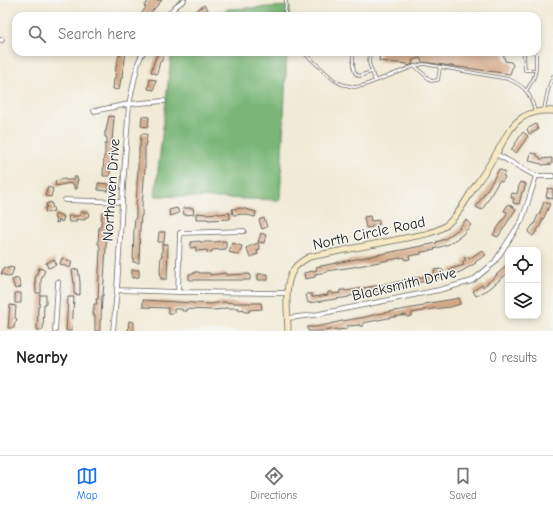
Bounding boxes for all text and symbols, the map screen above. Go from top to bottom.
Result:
search box [12,12,541,56]
icon: search [26,23,48,45]
text: Search here [58,25,136,43]
street label: Northaven Drive [98,138,124,242]
street label: North Circle Road [311,212,427,254]
map controls [505,247,541,319]
button: locate [505,247,541,283]
street label: Blacksmith Drive [350,263,458,305]
button: layers [505,283,541,319]
text: Nearby [16,348,67,367]
text: 0 results [489,350,537,365]
tab: Map [76,465,98,502]
tab: Directions [250,465,297,502]
tab: Saved [449,465,477,502]

